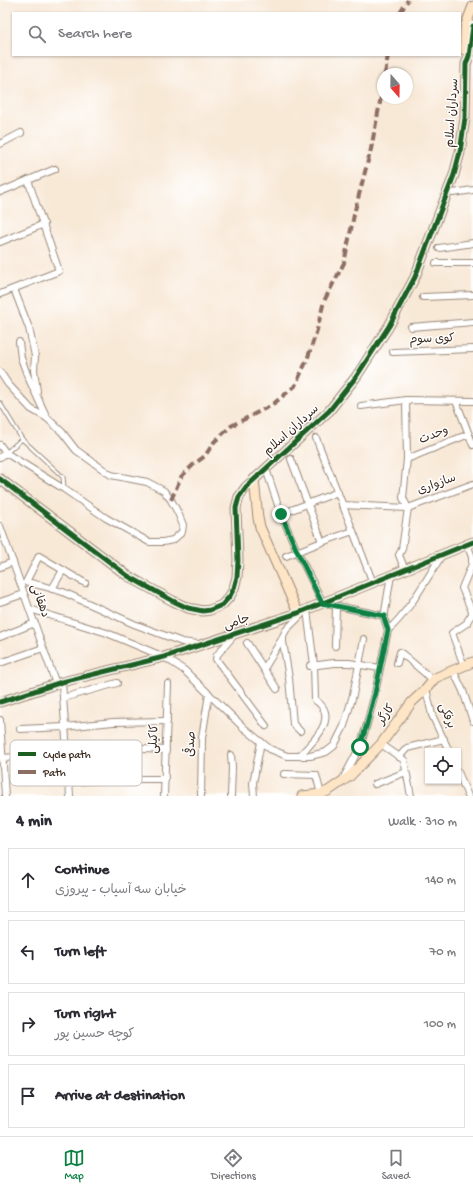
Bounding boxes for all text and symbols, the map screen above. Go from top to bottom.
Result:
search box [12,12,461,56]
icon: search [26,23,48,45]
text: Search here [58,25,132,43]
north arrow [377,68,413,104]
street label: سرداران اسلام [444,78,462,148]
street label: کوی سوم [409,332,455,348]
street label: سرداران اسلام [262,403,322,459]
street label: وحدت [417,424,451,448]
street label: سازواری [416,472,458,498]
route end [272,505,290,523]
street label: دهقانی [27,582,51,620]
street label: جامی [222,612,252,634]
street label: کارگر [373,701,399,729]
street label: برفکی [435,701,457,731]
street label: کاکیلی [147,724,163,754]
street label: صدقی [182,731,200,757]
route start [351,738,369,756]
legend [10,740,142,786]
map controls [425,748,461,784]
button: locate [425,748,461,784]
text: Cycle path [43,750,91,762]
text: Path [42,768,66,780]
text: 4 min [16,812,52,832]
text: Walk · 310 m [388,815,457,830]
text: Continue [55,861,109,879]
icon: ahead [17,869,39,891]
text: 140 m [425,873,456,888]
text: خیابان سه آسیاب - پیروزی [55,883,187,898]
icon: left [17,941,39,963]
text: Turn left [55,943,106,961]
text: 70 m [430,945,456,960]
text: Turn right [55,1005,115,1023]
icon: right [17,1013,39,1035]
text: 100 m [424,1017,456,1032]
text: کوچه حسین پور [55,1027,134,1042]
icon: arrive [17,1085,39,1107]
text: Arrive at destination [55,1087,185,1105]
tab: Map [63,1147,85,1183]
tab: Directions [211,1147,256,1183]
tab: Saved [382,1147,410,1183]

